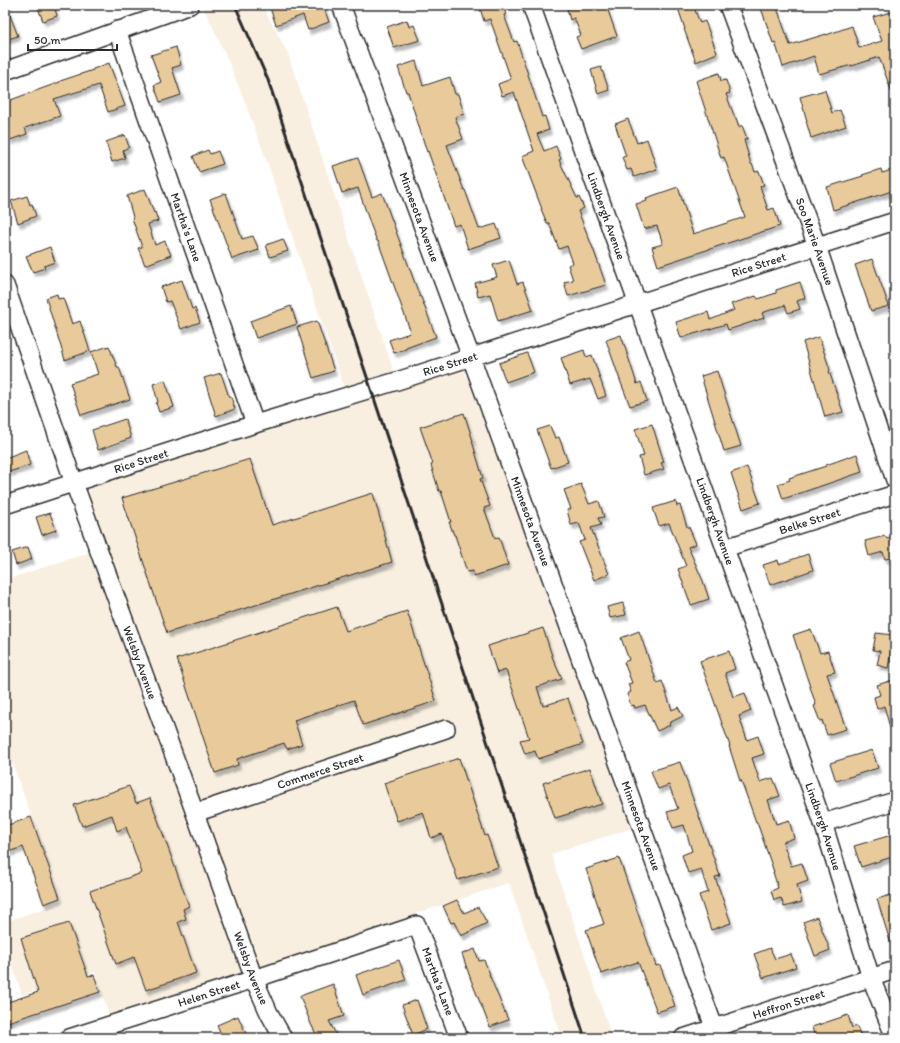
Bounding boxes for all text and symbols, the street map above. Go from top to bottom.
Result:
scale bar [28,26,117,52]
text: 50 m [34,33,60,47]
street label: Minnesota Avenue [396,170,442,264]
street label: Lindbergh Avenue [584,170,628,262]
street label: Martha's Lane [168,191,205,264]
street label: Soo Marie Avenue [793,196,837,288]
street label: Rice Street [730,249,788,280]
street label: Rice Street [421,348,480,379]
street label: Rice Street [112,445,171,476]
street label: Minnesota Avenue [508,474,553,568]
street label: Lindbergh Avenue [693,475,737,567]
street label: Belke Street [777,505,843,537]
street label: Welsby Avenue [120,624,160,701]
street label: Commerce Street [275,750,366,792]
street label: Minnesota Avenue [618,779,664,873]
street label: Lindbergh Avenue [802,781,844,872]
street label: Welsby Avenue [231,930,271,1007]
street label: Martha's Lane [419,945,457,1018]
street label: Helen Street [176,977,242,1010]
street label: Heffron Street [751,986,827,1022]

